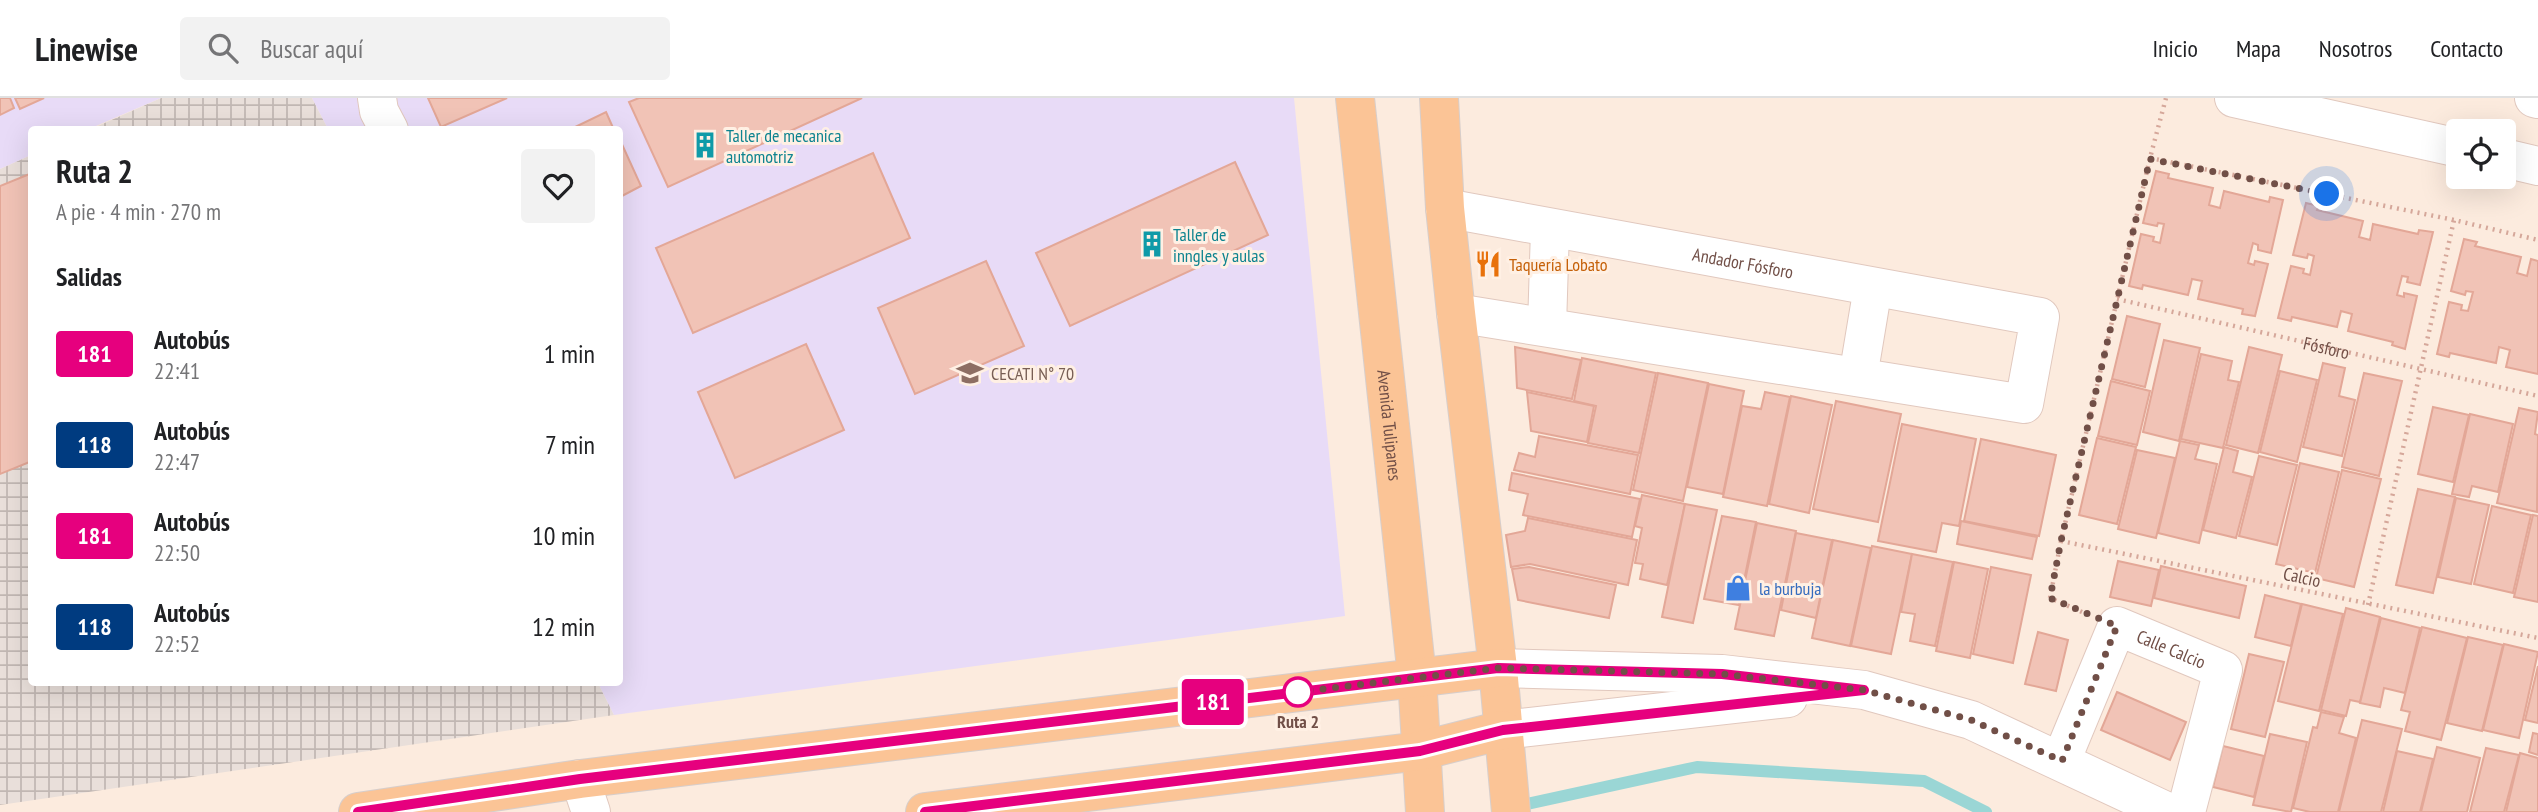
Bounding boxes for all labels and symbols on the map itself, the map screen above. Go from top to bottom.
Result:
place label: Taller de mecanica automotriz [726,124,841,168]
building icon: Taller de mecanica automotriz [690,130,720,160]
your location [2309,176,2344,211]
place label: Taller de inngles y aulas [1173,223,1264,267]
building icon: Taller de inngles y aulas [1137,229,1167,259]
street label: Andador Fósforo [1691,242,1796,283]
restaurant icon: Taquería Lobato [1473,249,1503,279]
place label: Taquería Lobato [1509,253,1608,276]
street label: Fósforo [2301,331,2352,364]
school or university icon: CECATI N° 70 [955,358,985,388]
place label: CECATI N° 70 [991,362,1074,385]
street label: Avenida Tulipanes [1373,368,1407,482]
street label: Calcio [2281,562,2323,592]
shop icon: la burbuja [1723,573,1753,603]
place label: la burbuja [1759,577,1821,600]
street label: Calle Calcio [2133,624,2209,673]
marker: Ruta 2 [1283,677,1313,707]
line badge: 181 [1173,679,1253,725]
place label: Ruta 2 [1277,710,1319,733]

